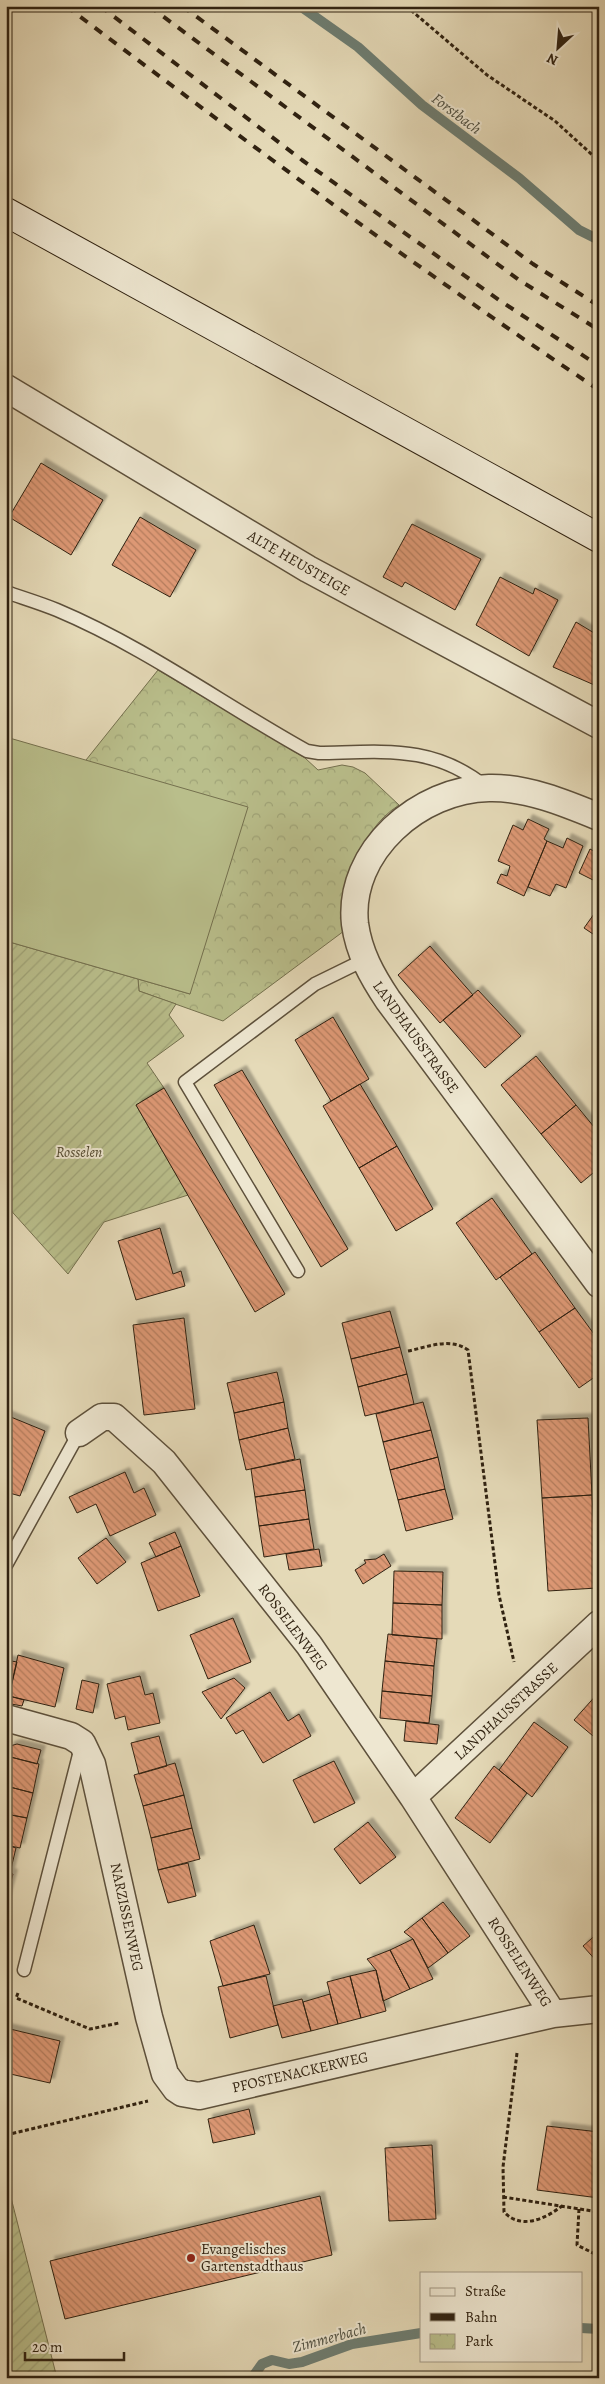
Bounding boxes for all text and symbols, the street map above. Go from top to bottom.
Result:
north arrow [532,22,582,72]
text: N [544,48,561,70]
water label: Forstbach [427,88,486,140]
street label: ALTE HEUSTEIGE [243,525,354,601]
street label: LANDHAUSSTRASSE [368,977,464,1097]
park label: Rosselen [56,1142,102,1162]
street label: ROSSELENWEG [254,1580,332,1674]
street label: LANDHAUSSTRASSE [450,1658,562,1764]
street label: NARZISSENWEG [106,1861,148,1973]
street label: ROSSELENWEG [483,1913,557,2011]
street label: PFOSTENACKERWEG [230,2047,370,2097]
place label: Evangelisches Gartenstadthaus [201,2239,304,2276]
marker: Evangelisches Gartenstadthaus [185,2252,197,2264]
legend [420,2272,582,2362]
text: Straße [465,2281,506,2301]
text: Bahn [465,2307,497,2327]
water label: Zimmerbach [290,2318,369,2358]
scale bar [25,2329,124,2361]
text: Park [465,2331,494,2351]
text: 20 m [32,2337,63,2357]

